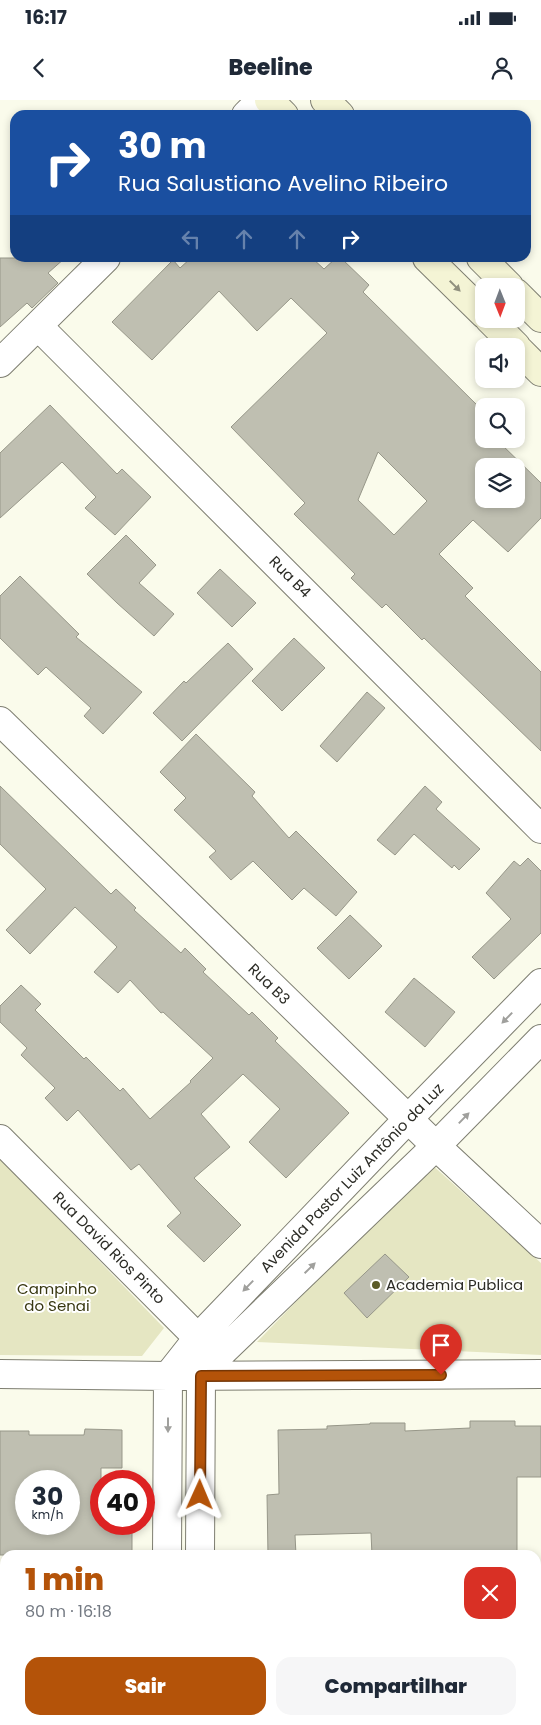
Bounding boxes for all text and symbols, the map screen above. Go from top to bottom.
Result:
text: 16:17 [25,4,67,31]
text: Beeline [228,52,313,83]
icon: back [25,54,53,82]
icon: person [488,54,516,82]
text: 30 m [118,121,206,170]
icon: right [35,130,100,195]
text: Rua Salustiano Avelino Ribeiro [118,168,448,199]
icon: left [177,225,205,253]
icon: ahead [230,225,258,253]
icon: ahead [283,225,311,253]
icon: right [336,225,364,253]
north arrow [475,278,525,328]
map controls [475,278,525,508]
one-way arrow [449,279,461,291]
button: sound [475,338,525,388]
button: search [475,398,525,448]
button: layers [475,458,525,508]
street label: Rua B4 [265,551,316,602]
street label: Rua B3 [244,958,295,1009]
one-way arrow [501,1012,513,1024]
street label: Avenida Pastor Luiz Antônio da Luz [255,1078,448,1277]
one-way arrow [458,1112,470,1124]
street label: Rua David Rios Pinto [48,1187,170,1309]
one-way arrow [304,1262,316,1274]
place label: Academia Publica [386,1274,523,1295]
park label: Campinho do Senai [17,1278,97,1316]
marker: Academia Publica [370,1279,382,1291]
one-way arrow [242,1280,254,1292]
pin [420,1324,462,1375]
icon: arrive [427,1331,455,1359]
one-way arrow [164,1417,172,1433]
position arrow [173,1468,225,1520]
speed limit sign: 40 [90,1470,155,1535]
text: 30 [32,1479,63,1514]
text: km/h [32,1506,63,1523]
text: 1 min [25,1558,104,1601]
button: close [464,1567,516,1619]
text: 80 m · 16:18 [25,1600,112,1623]
button: Sair [25,1657,266,1715]
button: Compartilhar [276,1657,516,1715]

